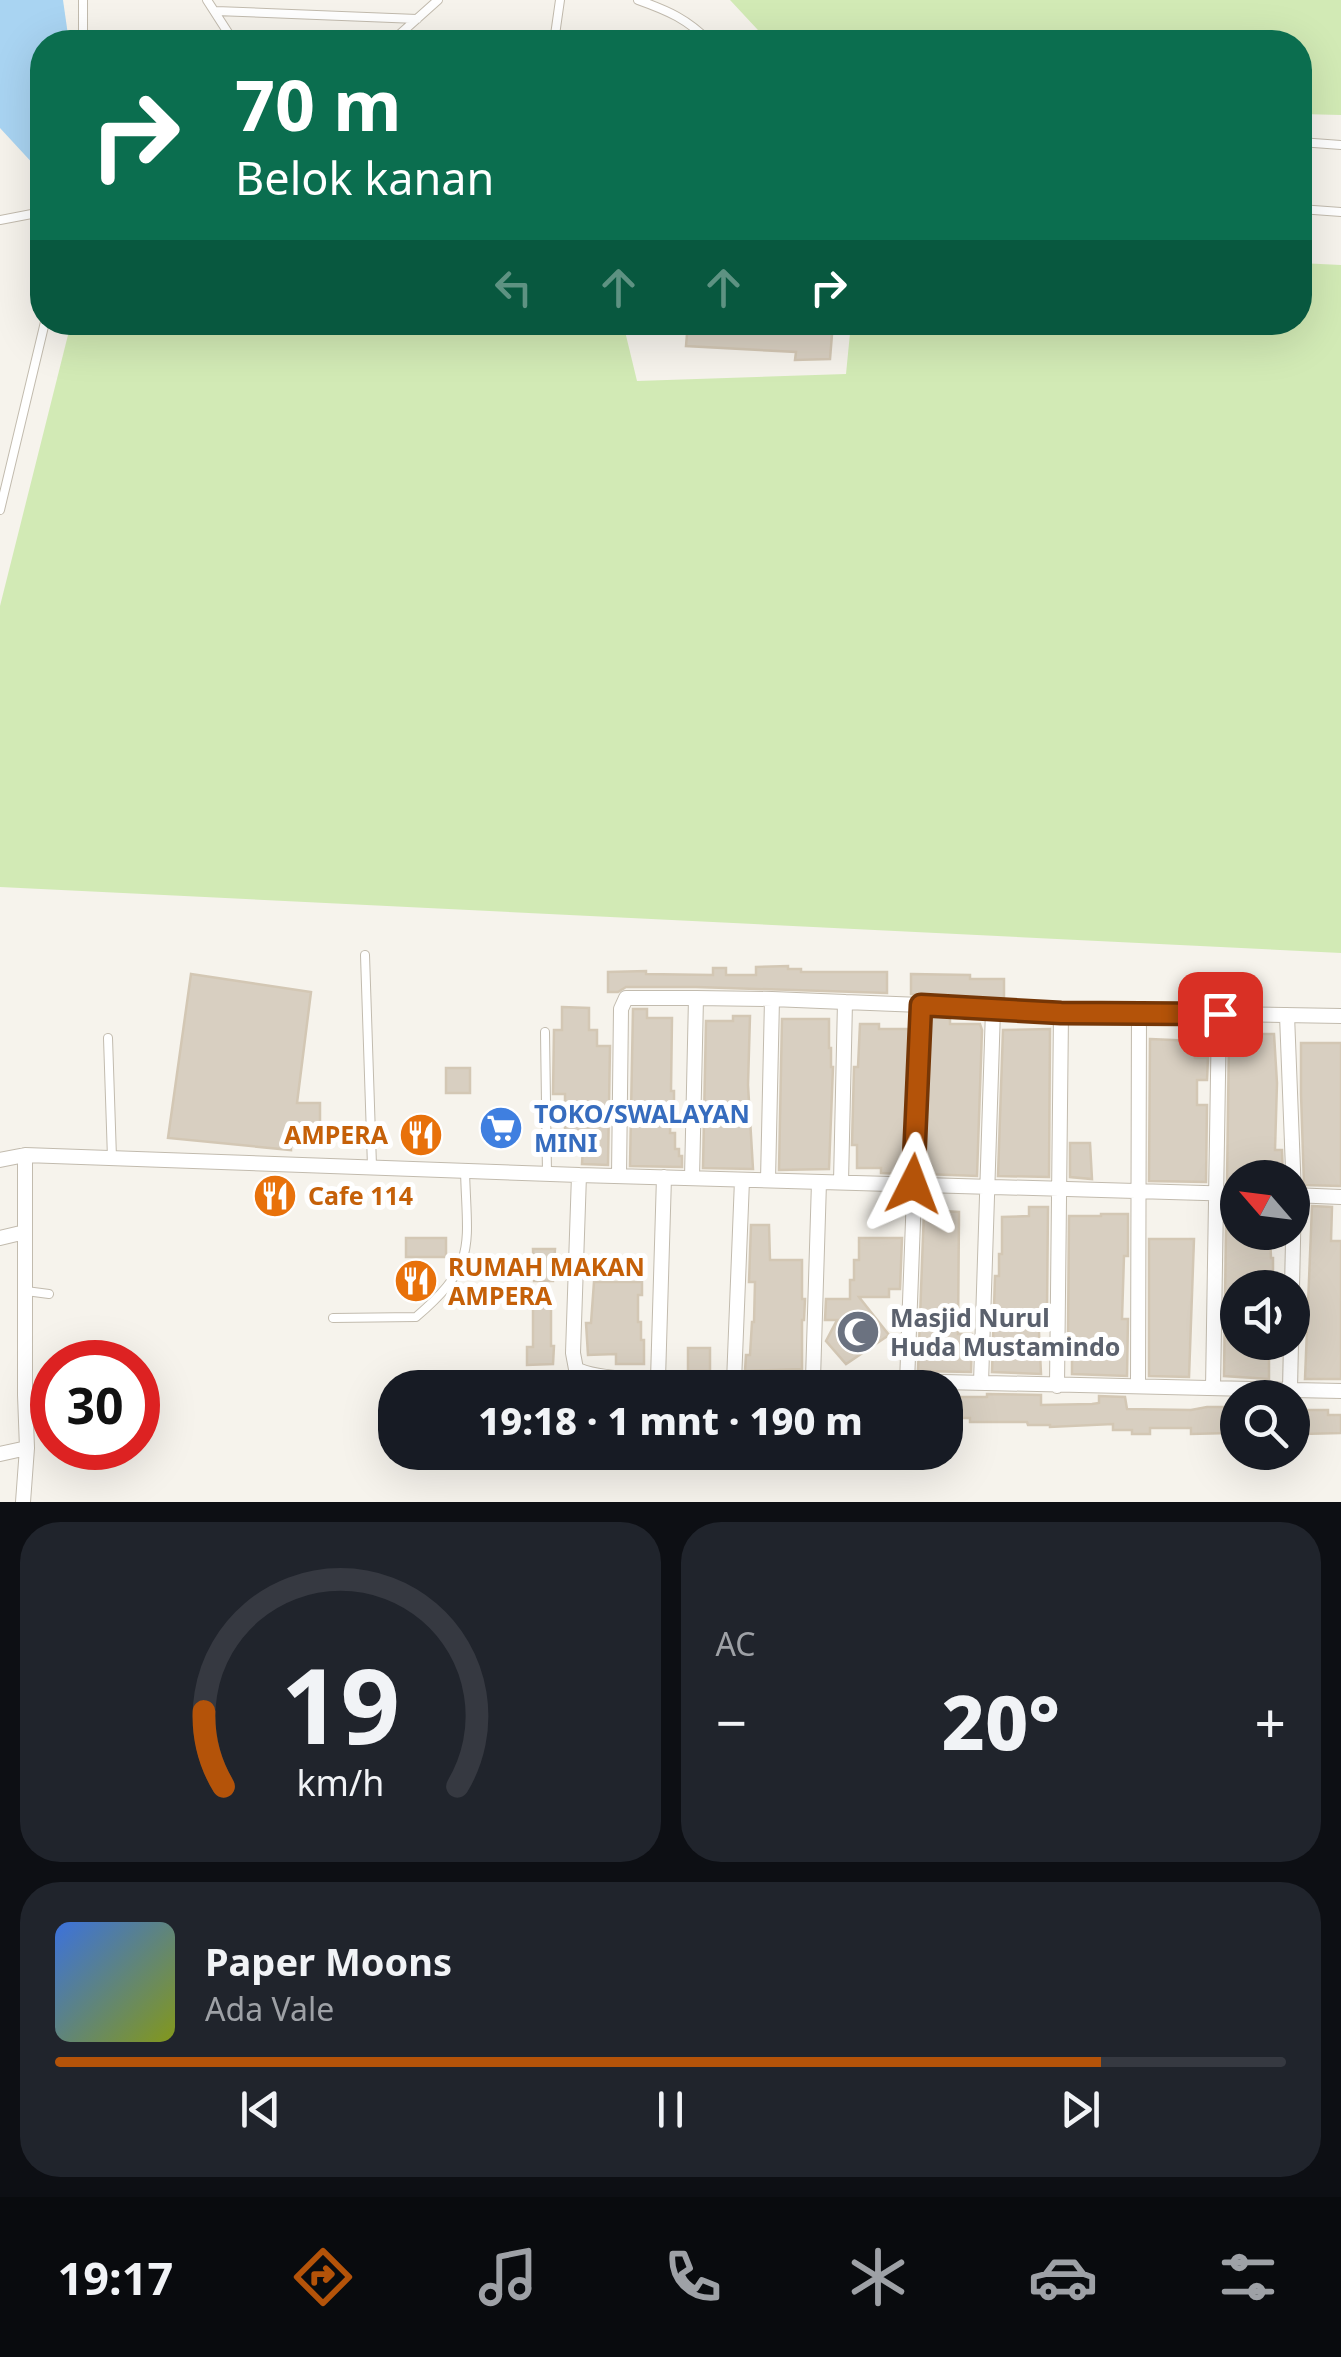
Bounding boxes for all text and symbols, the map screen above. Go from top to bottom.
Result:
text: 70 m [235,56,402,152]
icon: right [70,70,200,200]
text: Belok kanan [235,147,494,208]
icon: left [486,260,541,315]
icon: ahead [591,260,646,315]
icon: ahead [696,260,751,315]
icon: right [801,260,856,315]
pin [1178,972,1263,1057]
icon: arrive [1193,987,1248,1042]
place label: TOKO/SWALAYAN MINI [534,1096,750,1159]
supermarket icon: TOKO/SWALAYAN MINI [478,1105,524,1151]
restaurant icon: AMPERA [398,1112,444,1158]
place label: AMPERA [284,1117,389,1151]
position arrow [861,1132,965,1236]
north arrow [1220,1160,1310,1250]
map controls [1220,1160,1310,1470]
restaurant icon: Cafe 114 [252,1173,298,1219]
place label: Cafe 114 [308,1178,413,1212]
place label: RUMAH MAKAN AMPERA [448,1249,645,1312]
restaurant icon: RUMAH MAKAN AMPERA [393,1258,439,1304]
button: sound [1220,1270,1310,1360]
place label: Masjid Nurul Huda Mustamindo [890,1300,1120,1363]
mosque icon: Masjid Nurul Huda Mustamindo [835,1309,881,1355]
speed limit sign: 30 [30,1340,160,1470]
button: search [1220,1380,1310,1470]
text: 19:18 · 1 mnt · 190 m [478,1394,863,1446]
text: AC [716,1622,756,1665]
text: 19 [281,1633,400,1774]
text: 20° [942,1670,1060,1772]
text: − [716,1684,747,1759]
text: + [1255,1684,1286,1759]
text: km/h [296,1758,384,1806]
text: Paper Moons [205,1935,452,1987]
text: Ada Vale [205,1987,334,2030]
icon: previous [233,2082,288,2137]
icon: pause [643,2082,698,2137]
icon: next [1053,2082,1108,2137]
icon: directions [288,2242,358,2312]
icon: music [473,2242,543,2312]
icon: phone [658,2242,728,2312]
icon: climate [843,2242,913,2312]
icon: car [1028,2242,1098,2312]
icon: filters [1213,2242,1283,2312]
text: 19:17 [58,2247,173,2308]

